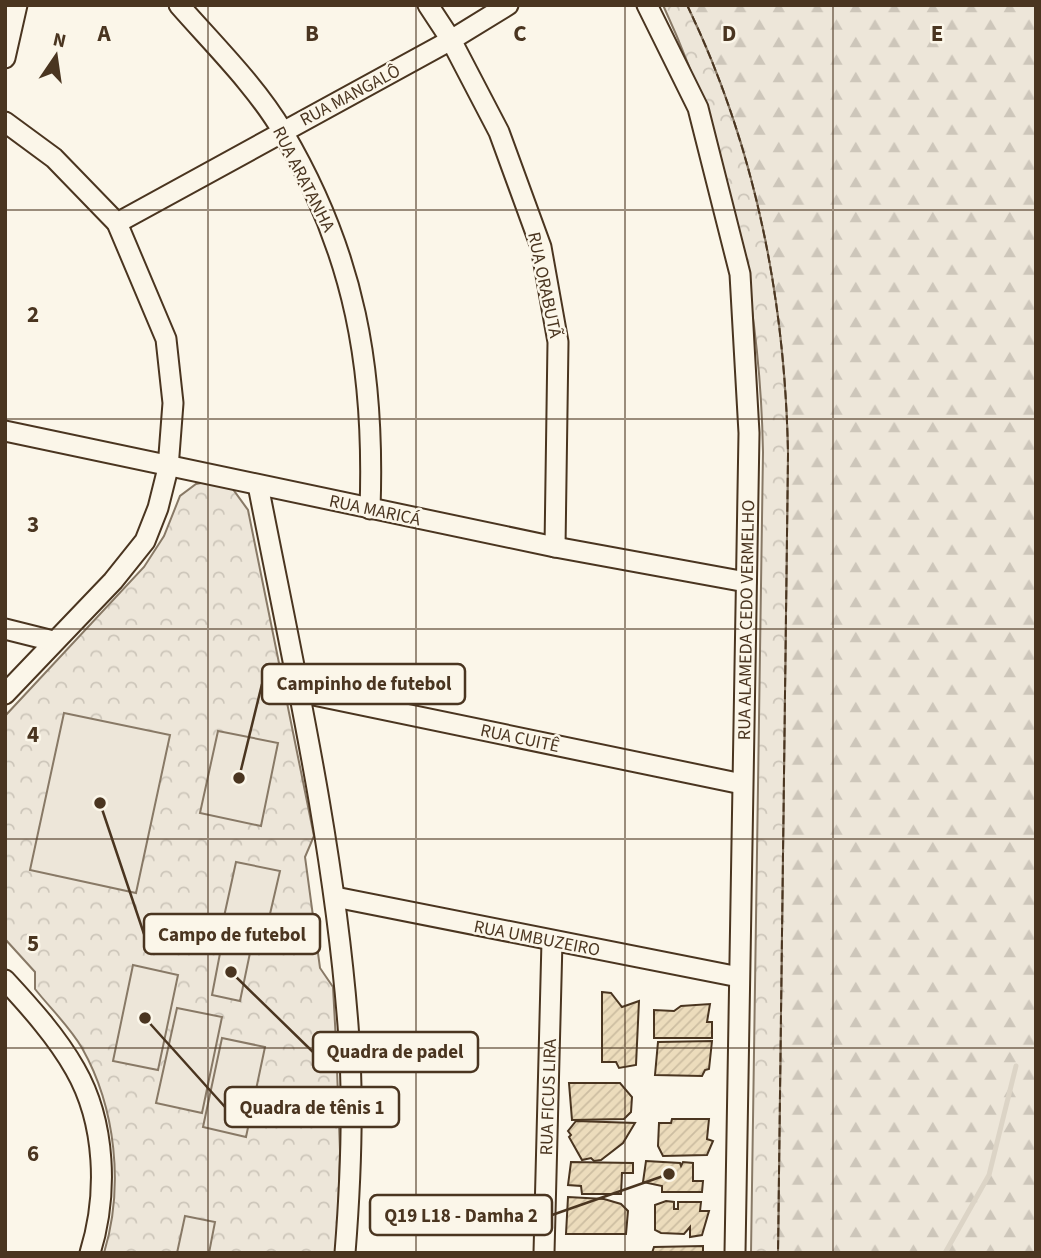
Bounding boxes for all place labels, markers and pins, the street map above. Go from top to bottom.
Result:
callout: Campinho de futebol [262,664,465,704]
callout: Campo de futebol [144,914,320,954]
callout: Quadra de padel [313,1032,478,1072]
callout: Quadra de tênis 1 [225,1087,399,1127]
callout: Q19 L18 - Damha 2 [370,1195,552,1235]

